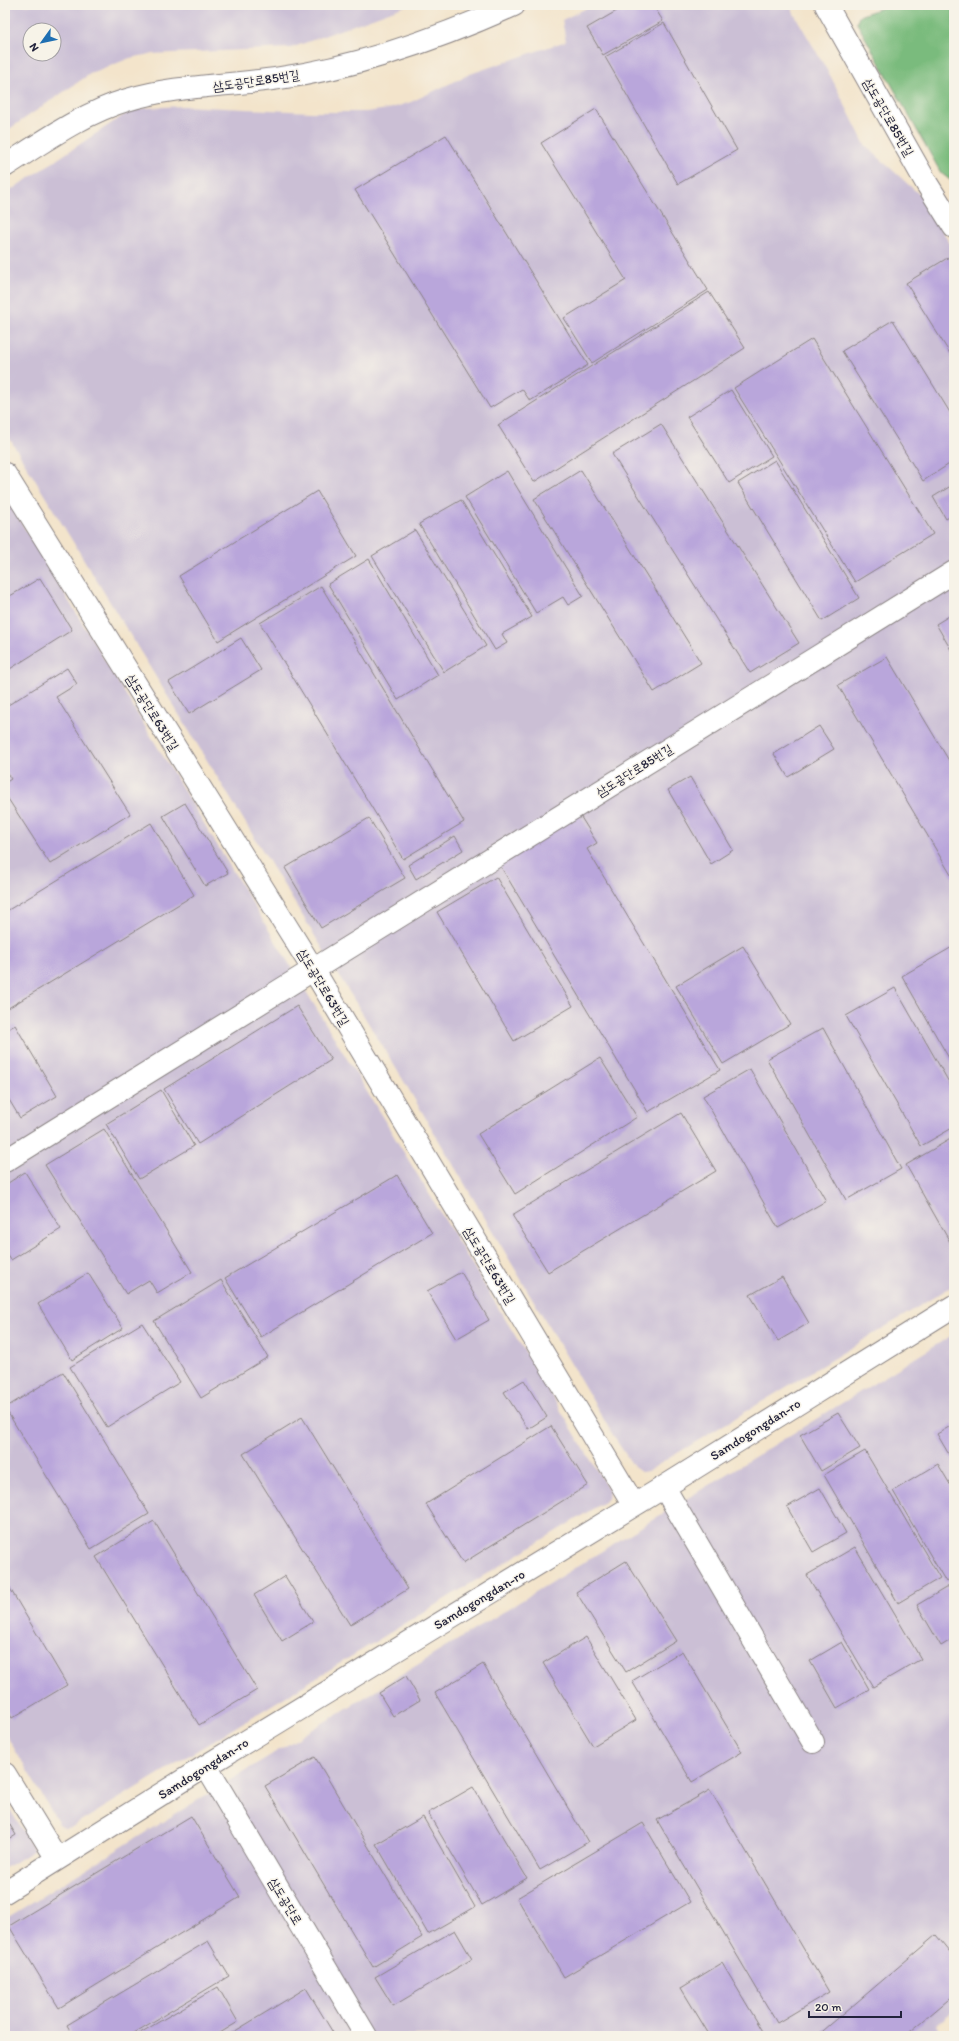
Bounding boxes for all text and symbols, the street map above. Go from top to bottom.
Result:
north arrow [22,22,62,62]
text: N [27,41,42,54]
street label: 삼도공단로85번길 [212,67,300,94]
street label: 삼도공단로85번길 [860,76,917,159]
street label: 삼도공단로63번길 [123,671,182,753]
street label: 삼도공단로85번길 [593,741,675,800]
street label: 삼도공단로63번길 [295,946,352,1028]
street label: 삼도공단로63번길 [461,1224,518,1306]
street label: Samdogongdan-ro [707,1395,804,1463]
street label: Samdogongdan-ro [431,1566,528,1633]
street label: Samdogongdan-ro [155,1734,252,1802]
street label: 삼도공단로 [266,1875,305,1928]
scale bar [809,1993,901,2019]
text: 20 m [815,2000,842,2014]

